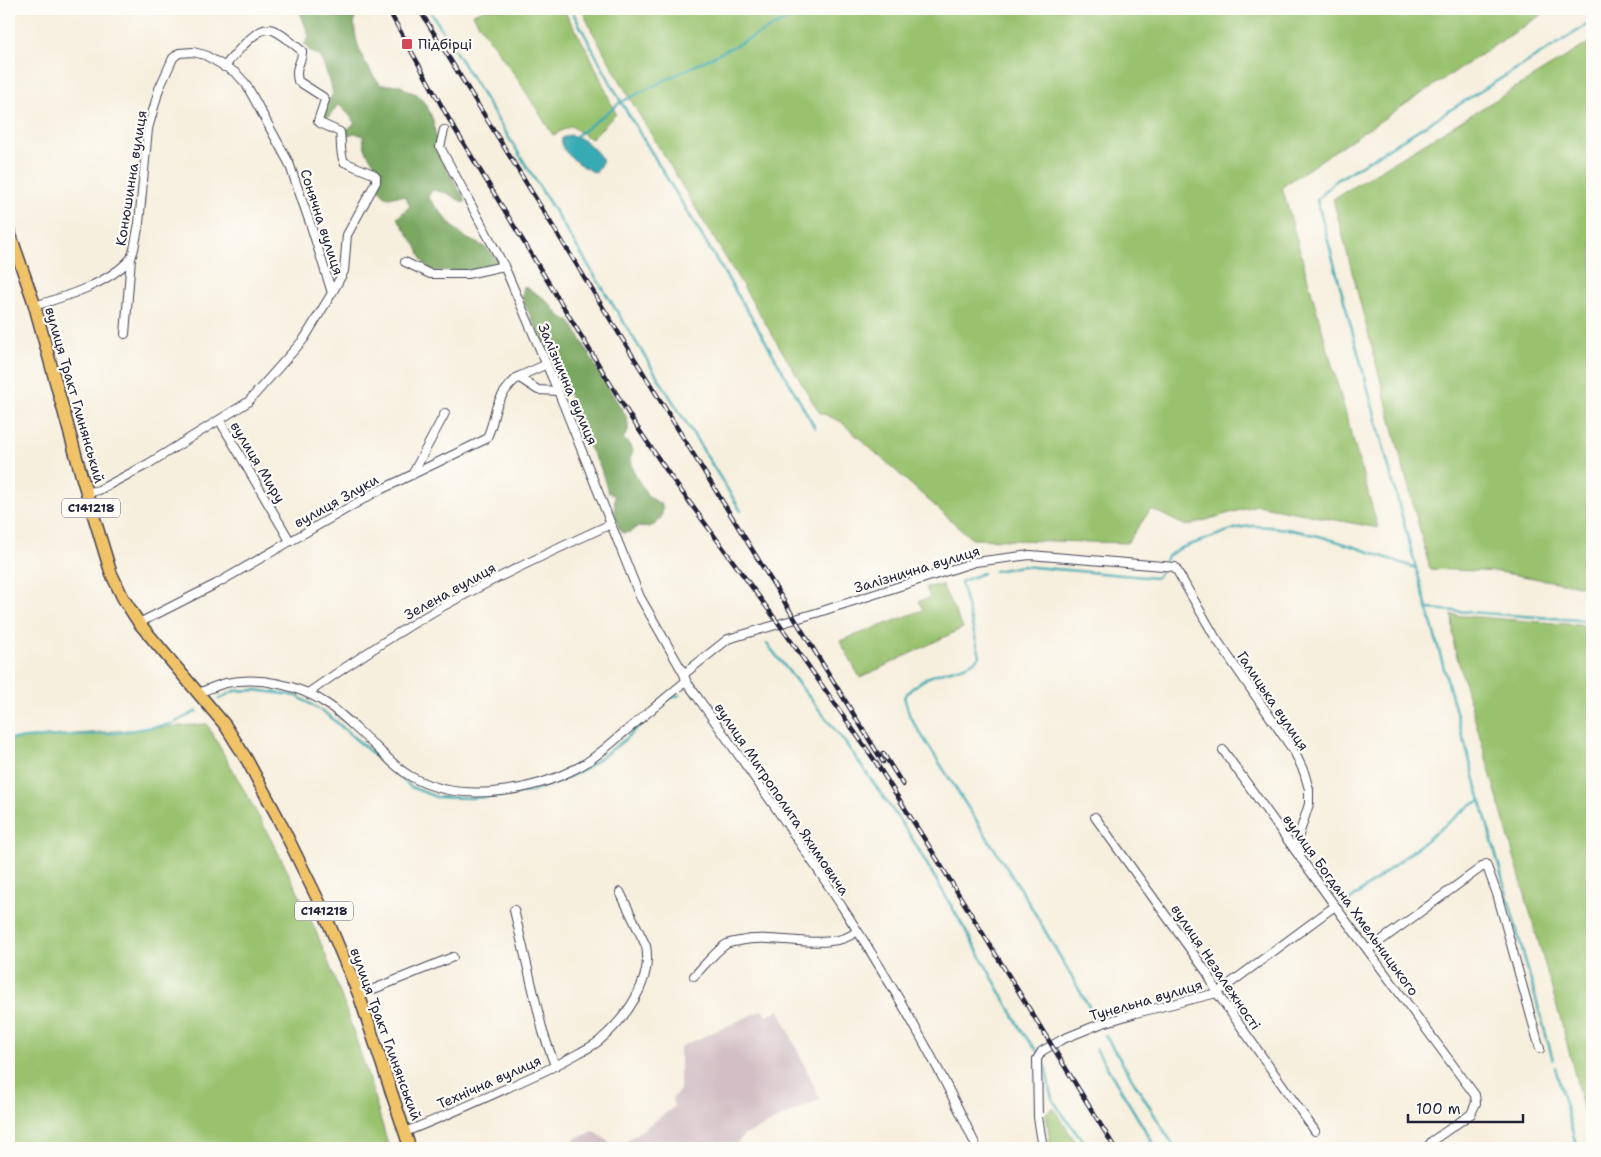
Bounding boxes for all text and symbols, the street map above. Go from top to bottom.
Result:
place label: Підбірці [418,35,472,53]
marker: Підбірці [400,37,414,51]
street label: Конюшинна вулиця [111,109,151,247]
street label: Сонячна вулиця [296,167,348,277]
street label: вулиця Тракт Глинянський [41,305,109,485]
street label: Залізнична вулиця [534,320,602,448]
street label: вулиця Миру [227,418,289,506]
street label: вулиця Злуки [291,470,381,532]
road number: С141218 [62,498,120,518]
street label: Залізнична вулиця [852,541,982,597]
street label: Зелена вулиця [401,558,499,624]
street label: Галицька вулиця [1233,648,1313,754]
street label: вулиця Митрополита Яхимовича [711,699,854,899]
street label: вулиця Богдана Хмельницького [1279,811,1423,999]
road number: С141218 [295,901,353,920]
street label: вулиця Незалежності [1167,901,1265,1033]
street label: вулиця Тракт Глинянський [346,945,426,1123]
street label: Тунельна вулиця [1088,975,1204,1025]
street label: Технічна вулиця [434,1051,544,1113]
scale bar [1408,1092,1524,1124]
text: 100 m [1416,1099,1461,1119]

